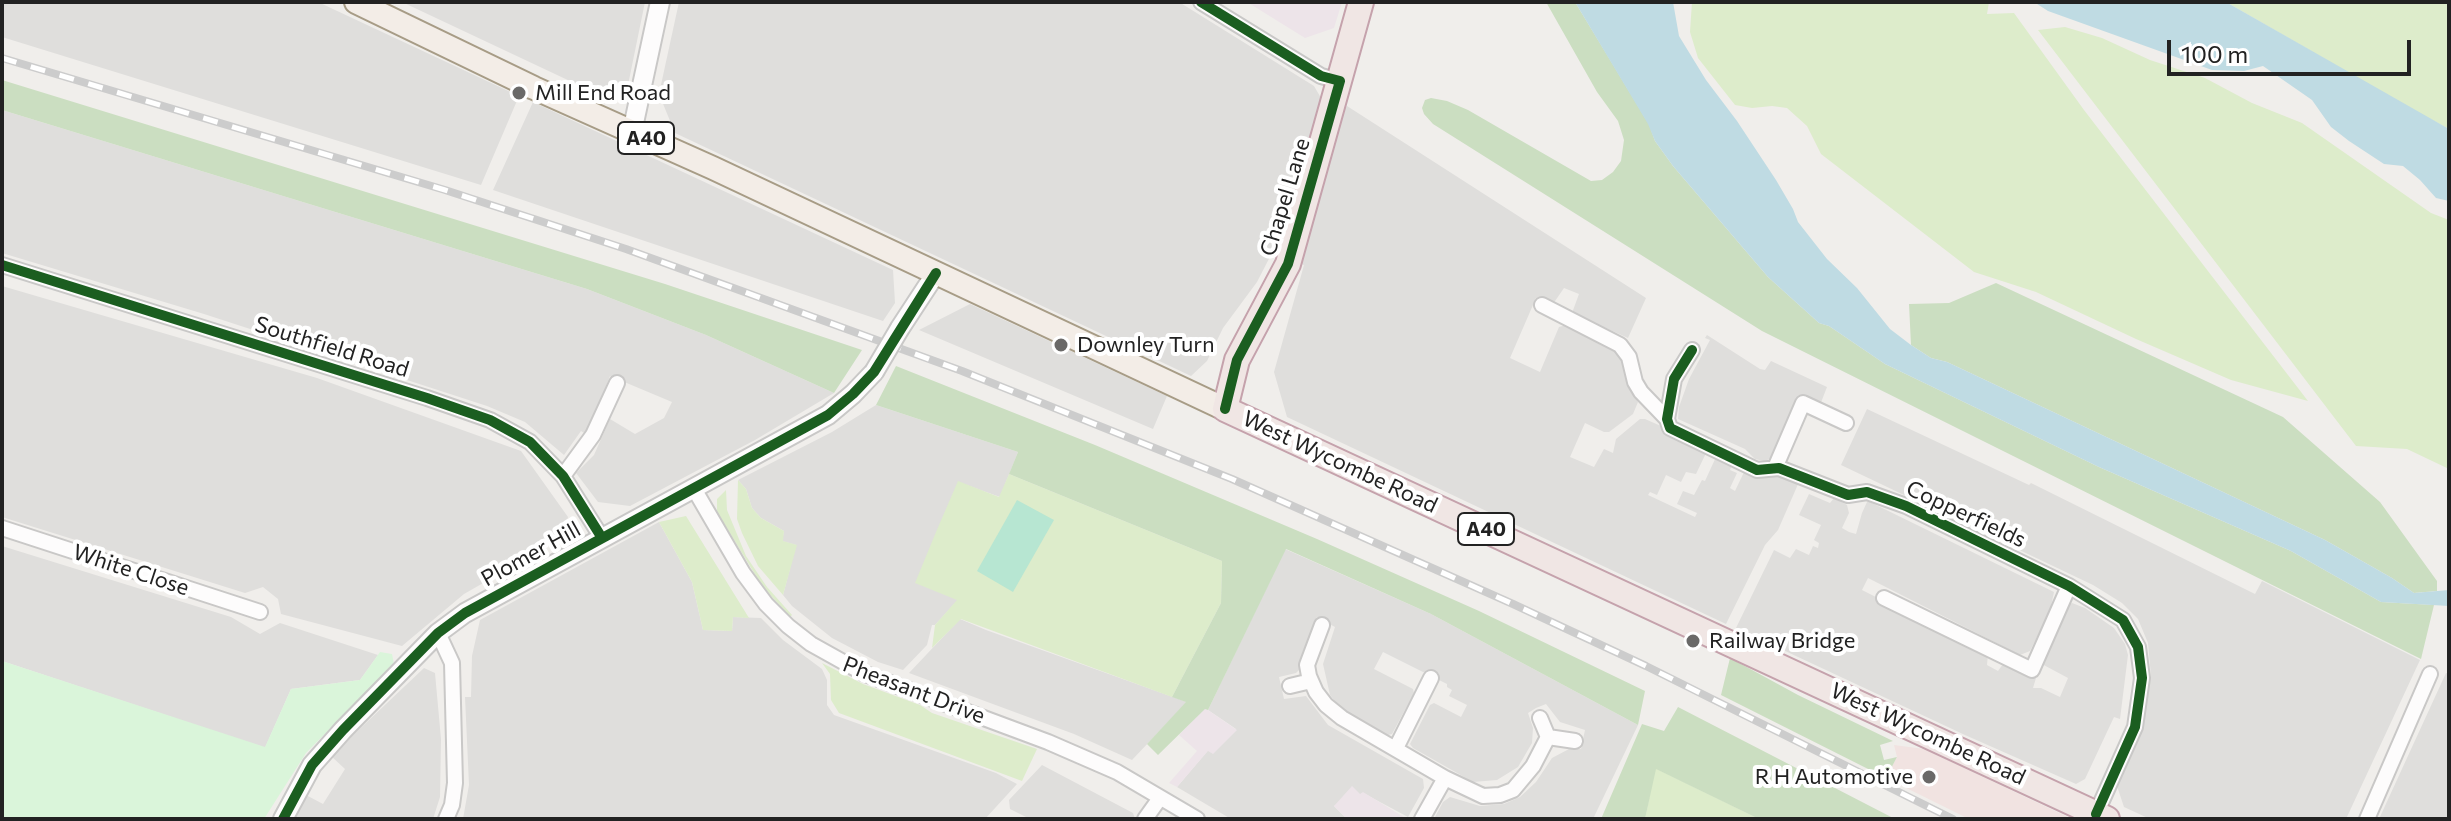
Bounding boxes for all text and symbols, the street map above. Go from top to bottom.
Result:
scale bar [2171,24,2415,74]
text: 100 m [2181,39,2248,68]
place label: Mill End Road [535,80,671,106]
marker: Mill End Road [510,84,528,102]
road number: A40 [618,122,674,154]
street label: Chapel Lane [1255,135,1315,259]
street label: Southfield Road [252,311,412,383]
place label: Downley Turn [1077,332,1215,358]
marker: Downley Turn [1052,336,1070,354]
street label: West Wycombe Road [1238,405,1442,519]
street label: Copperfields [1902,475,2030,553]
road number: A40 [1458,513,1514,545]
street label: Plomer Hill [477,516,585,592]
street label: White Close [70,539,192,601]
place label: Railway Bridge [1709,628,1855,654]
marker: Railway Bridge [1684,632,1702,650]
street label: Pheasant Drive [839,651,989,729]
street label: West Wycombe Road [1826,677,2030,791]
place label: R H Automotive [1755,764,1913,790]
marker: R H Automotive [1920,768,1938,786]

